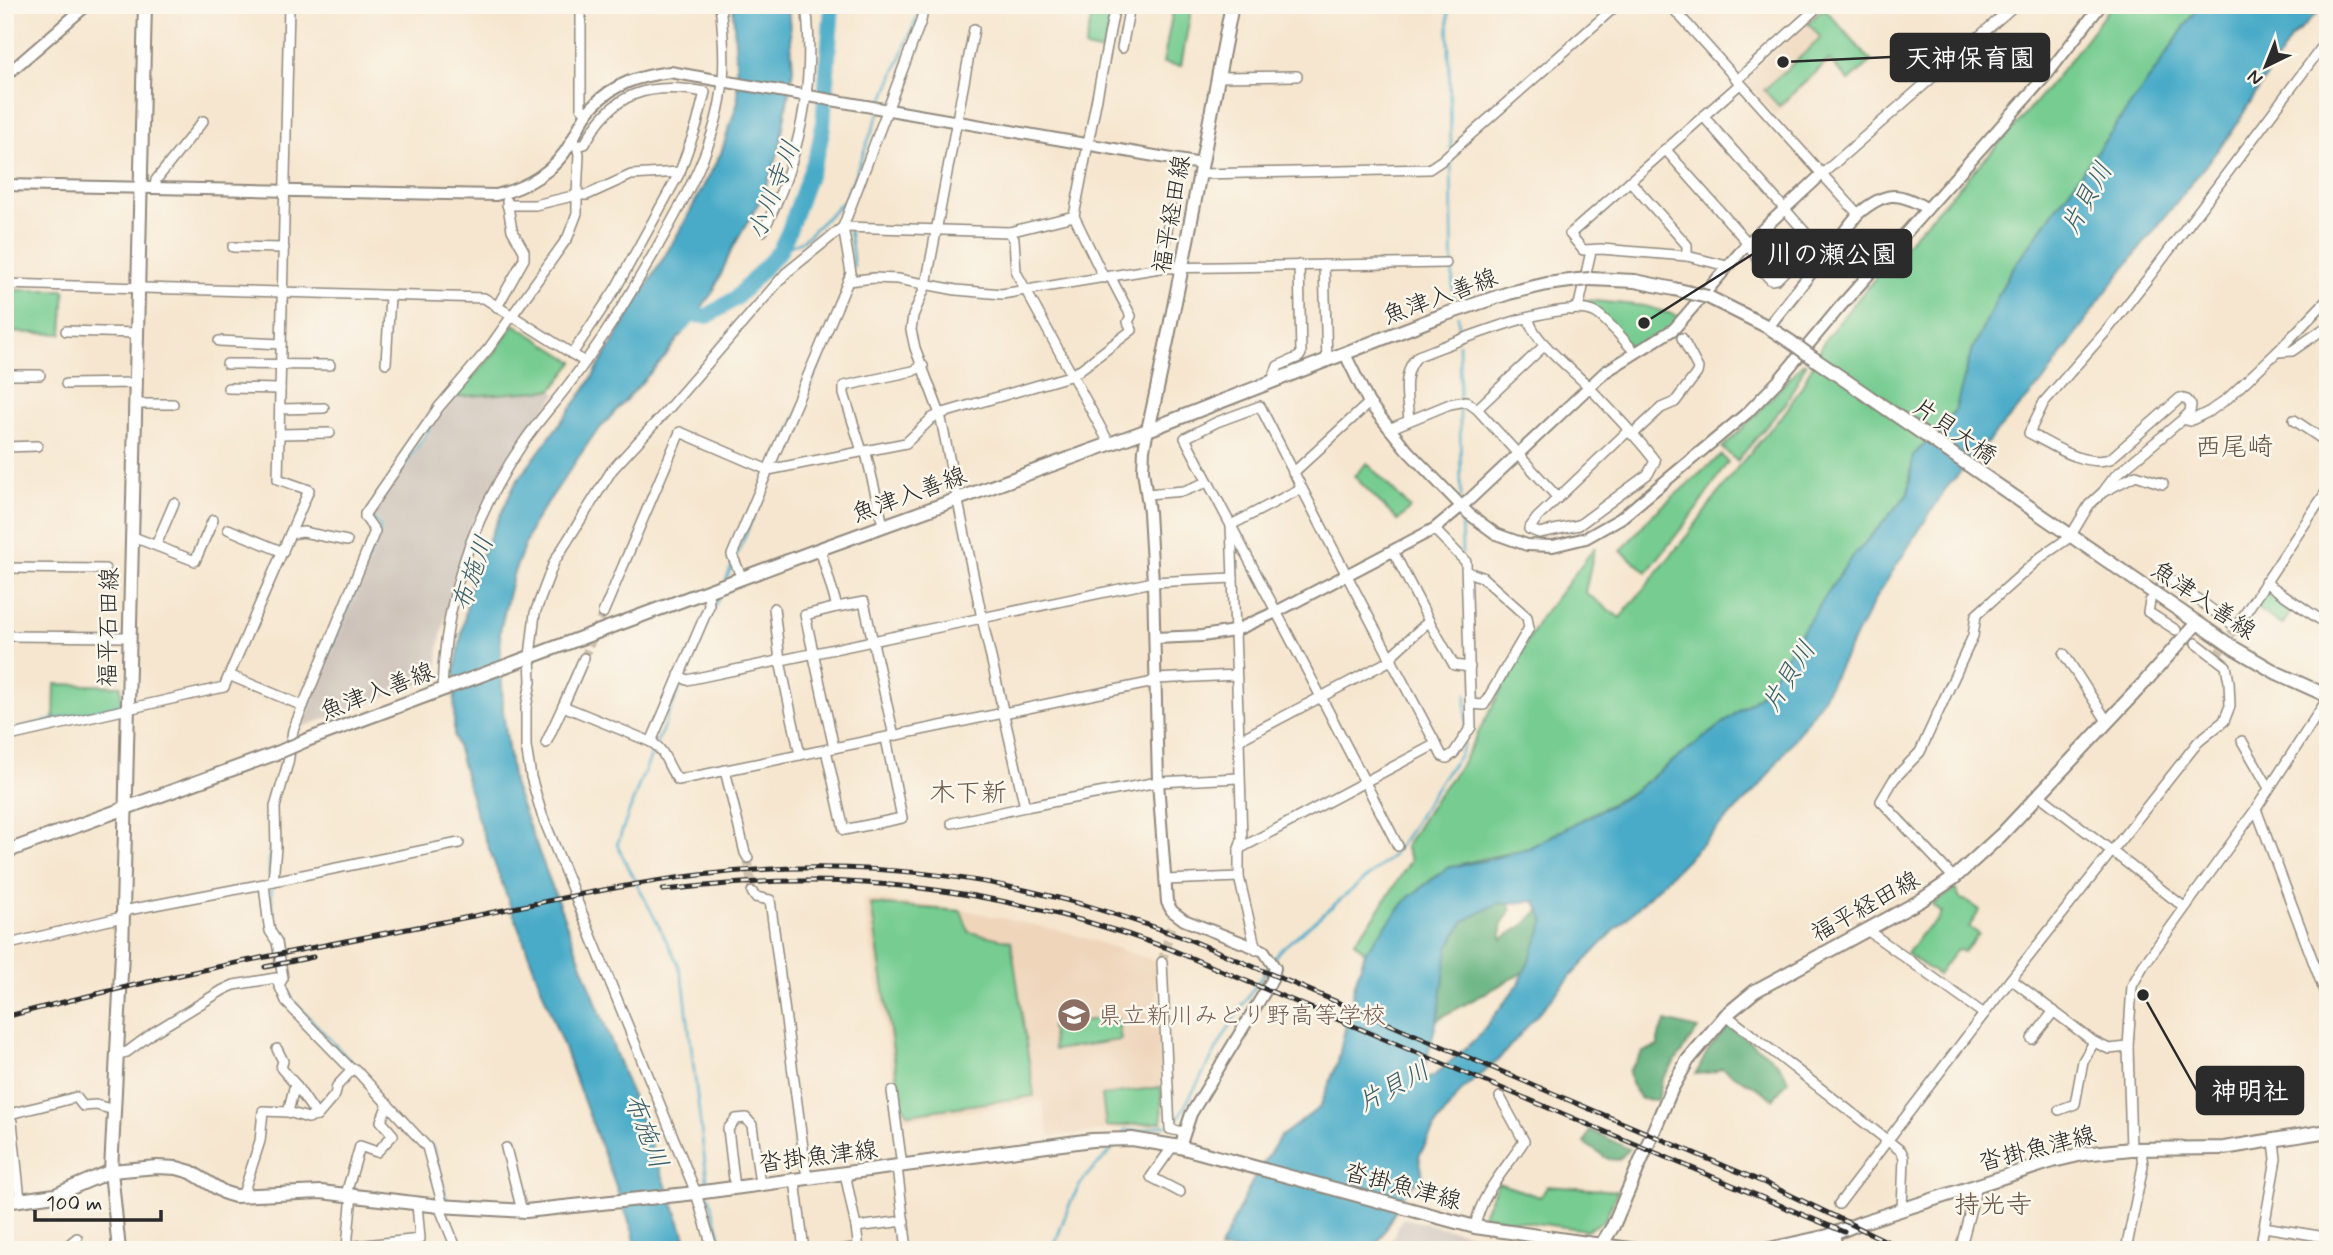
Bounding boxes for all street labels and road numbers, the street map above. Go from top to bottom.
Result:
street label: 福平経田線 [1147,152,1198,276]
street label: 魚津入善線 [1379,262,1502,332]
street label: 片貝大橋 [1906,392,2002,472]
street label: 魚津入善線 [848,460,971,530]
street label: 魚津入善線 [2145,555,2262,648]
street label: 福平石田線 [93,567,126,687]
street label: 魚津入善線 [316,656,439,728]
street label: 福平経田線 [1806,865,1926,950]
street label: 沓掛魚津線 [1975,1120,2099,1179]
street label: 沓掛魚津線 [757,1135,880,1180]
street label: 沓掛魚津線 [1341,1157,1465,1218]

